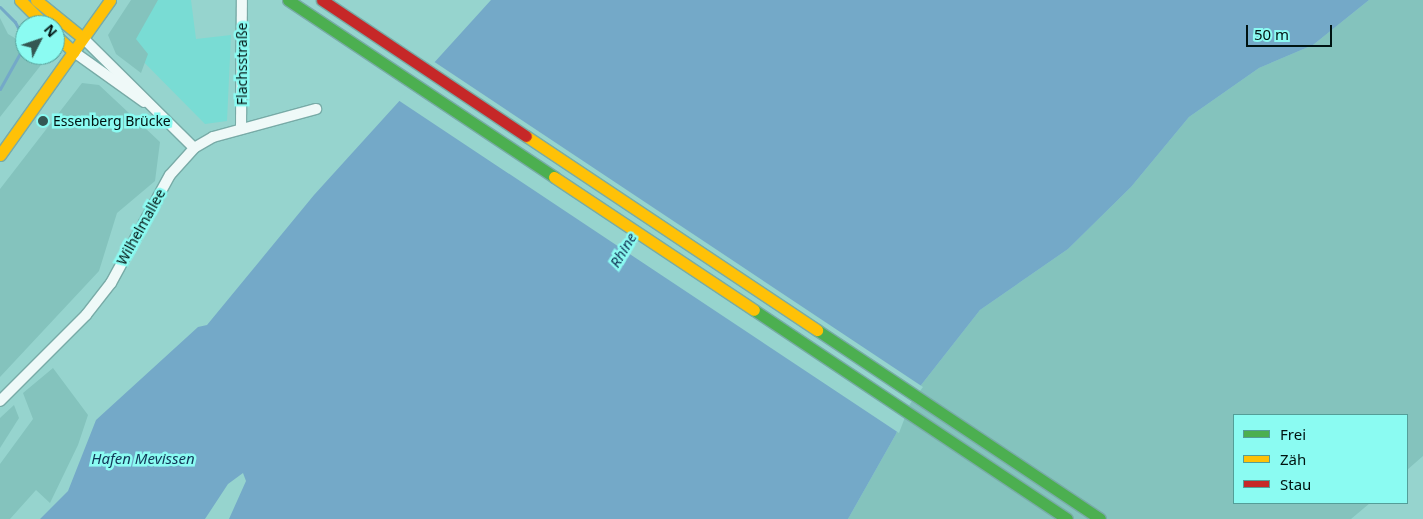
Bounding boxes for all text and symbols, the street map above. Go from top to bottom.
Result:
north arrow [15,15,65,65]
scale bar [1248,15,1334,47]
text: N [40,20,62,41]
street label: Flachsstraße [234,23,250,105]
text: 50 m [1254,24,1289,44]
place label: Essenberg Brücke [53,113,171,129]
marker: Essenberg Brücke [37,115,49,127]
street label: Wilhelmallee [113,186,169,268]
water label: Rhine [606,229,640,271]
legend [1233,414,1408,504]
text: Frei [1280,424,1306,444]
text: Zäh [1280,449,1306,469]
water label: Hafen Mevissen [91,450,195,468]
text: Stau [1280,474,1311,494]

